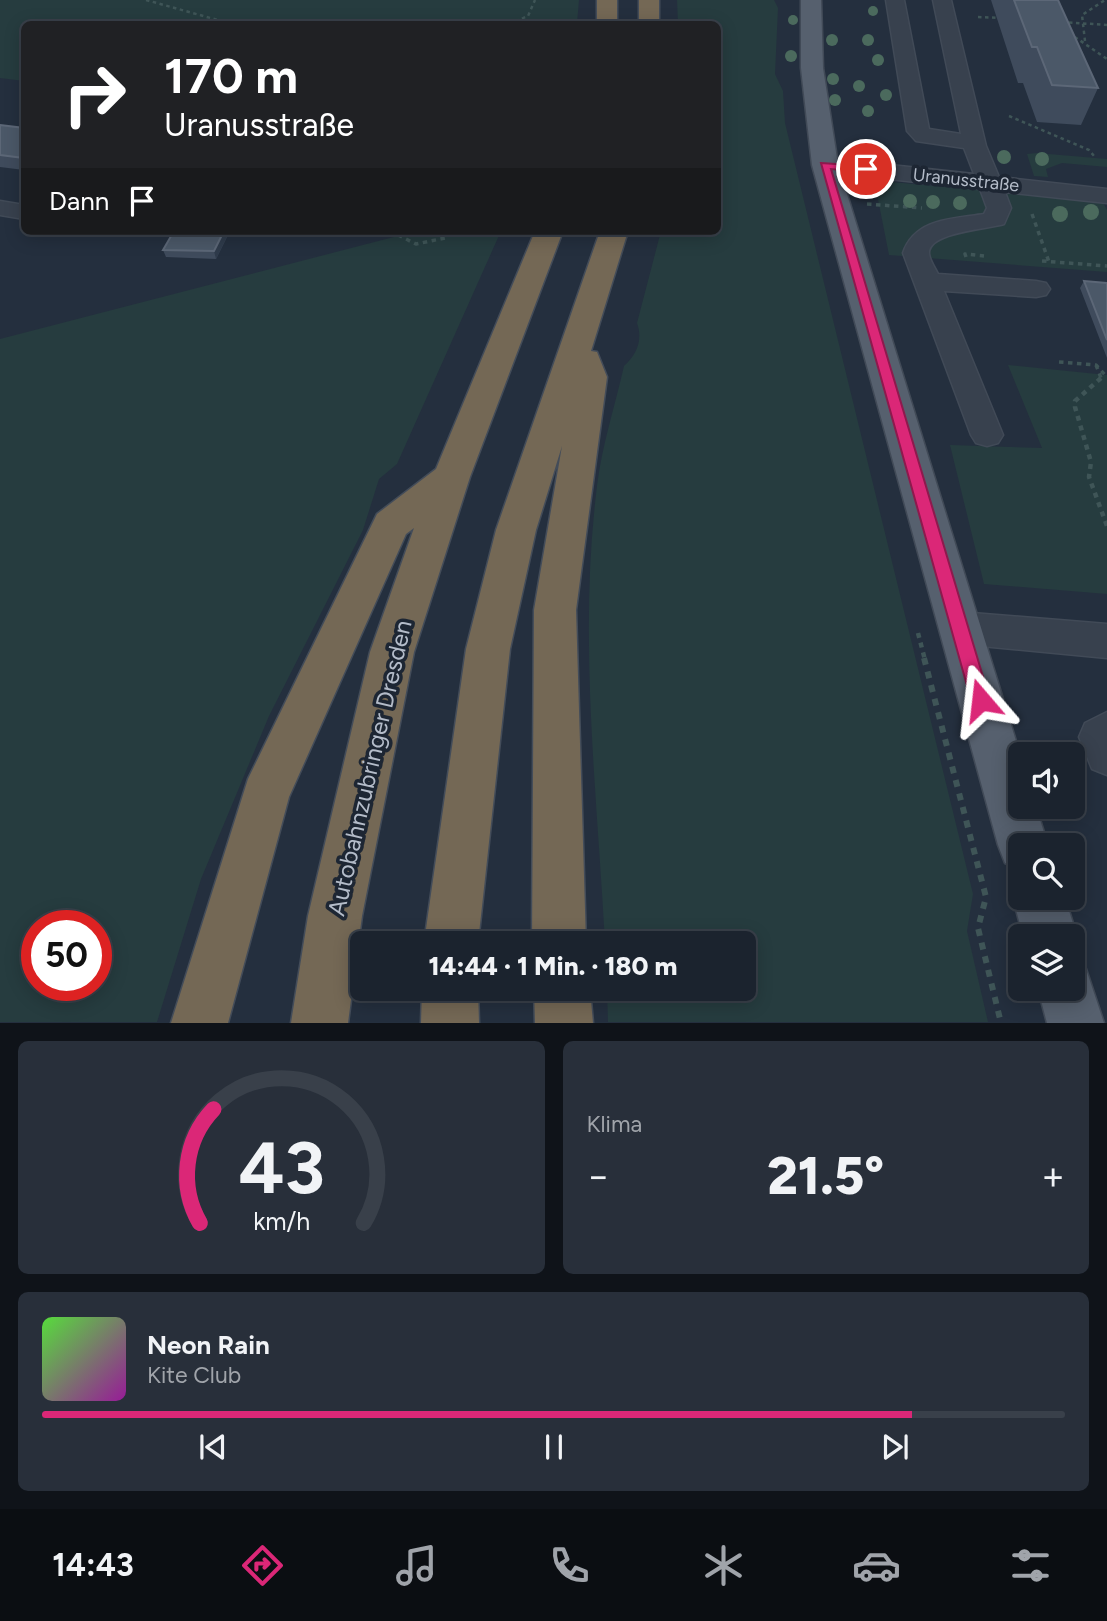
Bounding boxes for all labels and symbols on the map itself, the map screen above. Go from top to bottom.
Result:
pin [836,139,896,199]
street label: Uranusstraße [912,163,1020,197]
street label: Autobahnzubringer Dresden [321,617,418,919]
position arrow [944,663,1018,737]
speed limit sign: 50 [21,910,112,1001]

